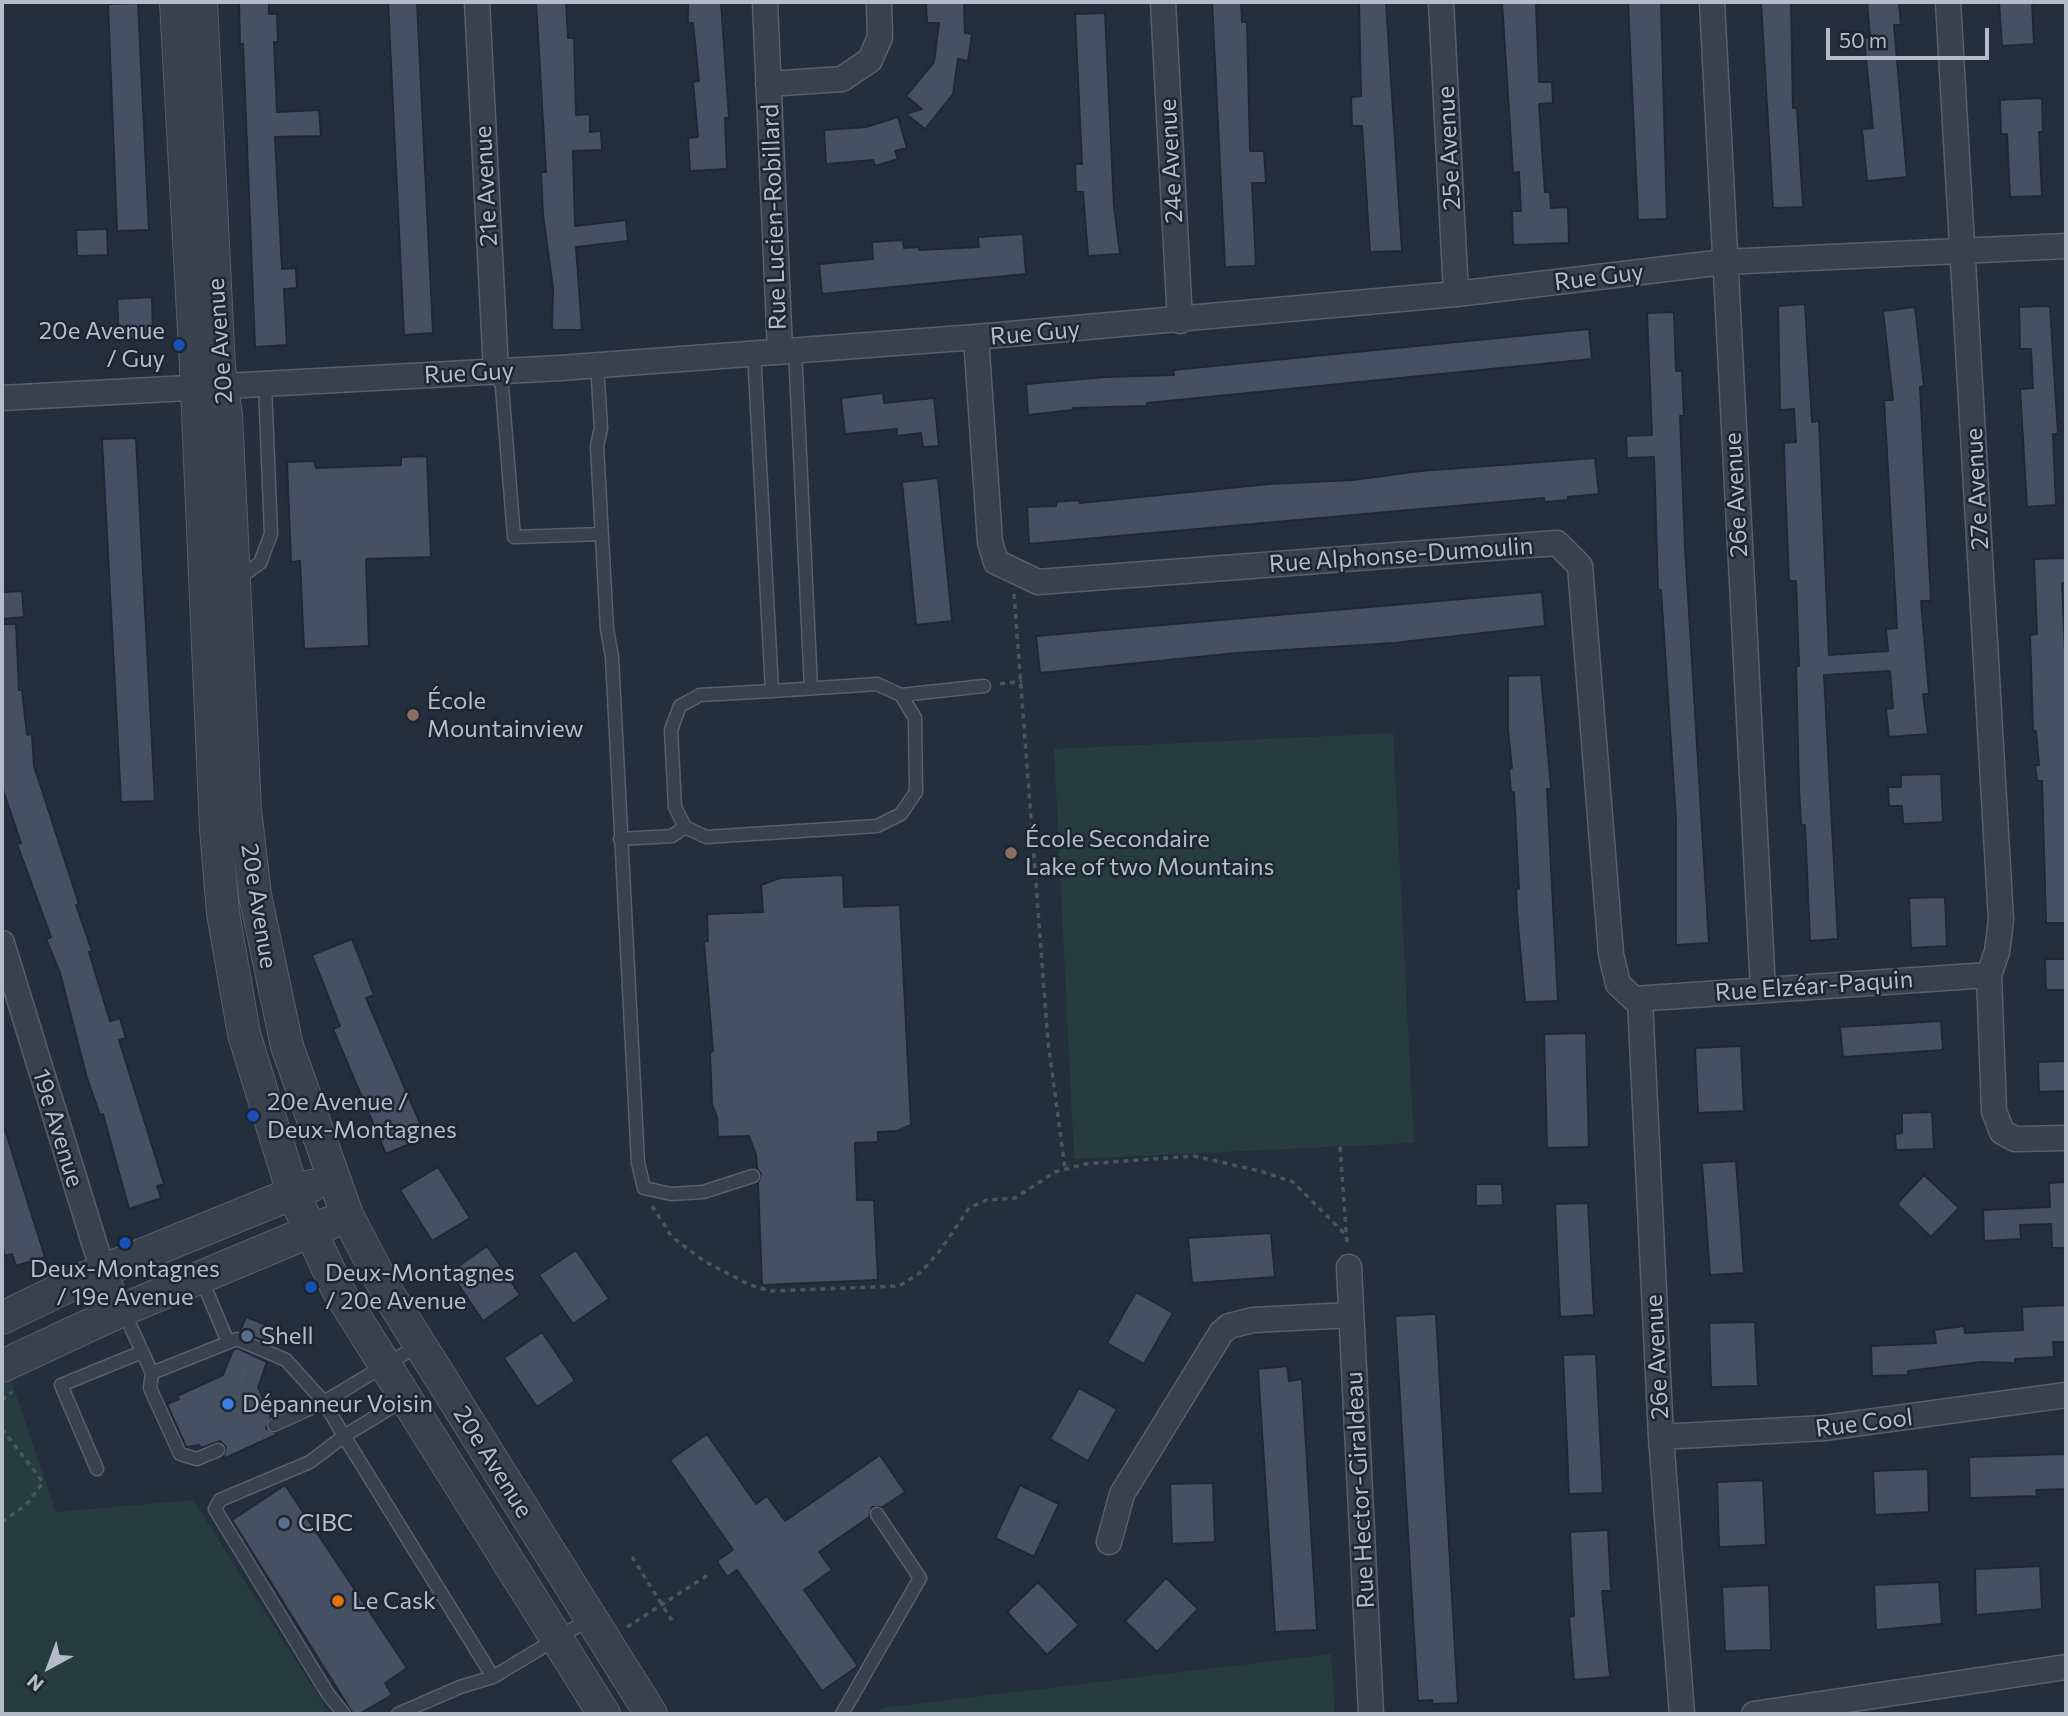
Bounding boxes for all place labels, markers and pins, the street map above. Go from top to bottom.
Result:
place label: 20e Avenue / Guy [39,317,165,373]
marker: 20e Avenue / Guy [171,337,187,353]
place label: École Mountainview [427,687,583,743]
marker: École Mountainview [405,707,421,723]
place label: École Secondaire Lake of two Mountains [1025,825,1274,881]
marker: École Secondaire Lake of two Mountains [1003,845,1019,861]
place label: 20e Avenue / Deux-Montagnes [267,1088,457,1144]
marker: 20e Avenue / Deux-Montagnes [245,1108,261,1124]
marker: Deux-Montagnes / 19e Avenue [117,1235,133,1251]
place label: Deux-Montagnes / 19e Avenue [30,1255,220,1311]
place label: Deux-Montagnes / 20e Avenue [325,1259,515,1315]
marker: Deux-Montagnes / 20e Avenue [303,1279,319,1295]
place label: Shell [261,1322,314,1350]
marker: Shell [239,1328,255,1344]
place label: Dépanneur Voisin [242,1390,433,1418]
marker: Dépanneur Voisin [220,1396,236,1412]
place label: CIBC [298,1509,353,1537]
marker: CIBC [276,1515,292,1531]
place label: Le Cask [352,1587,436,1615]
marker: Le Cask [330,1593,346,1609]

